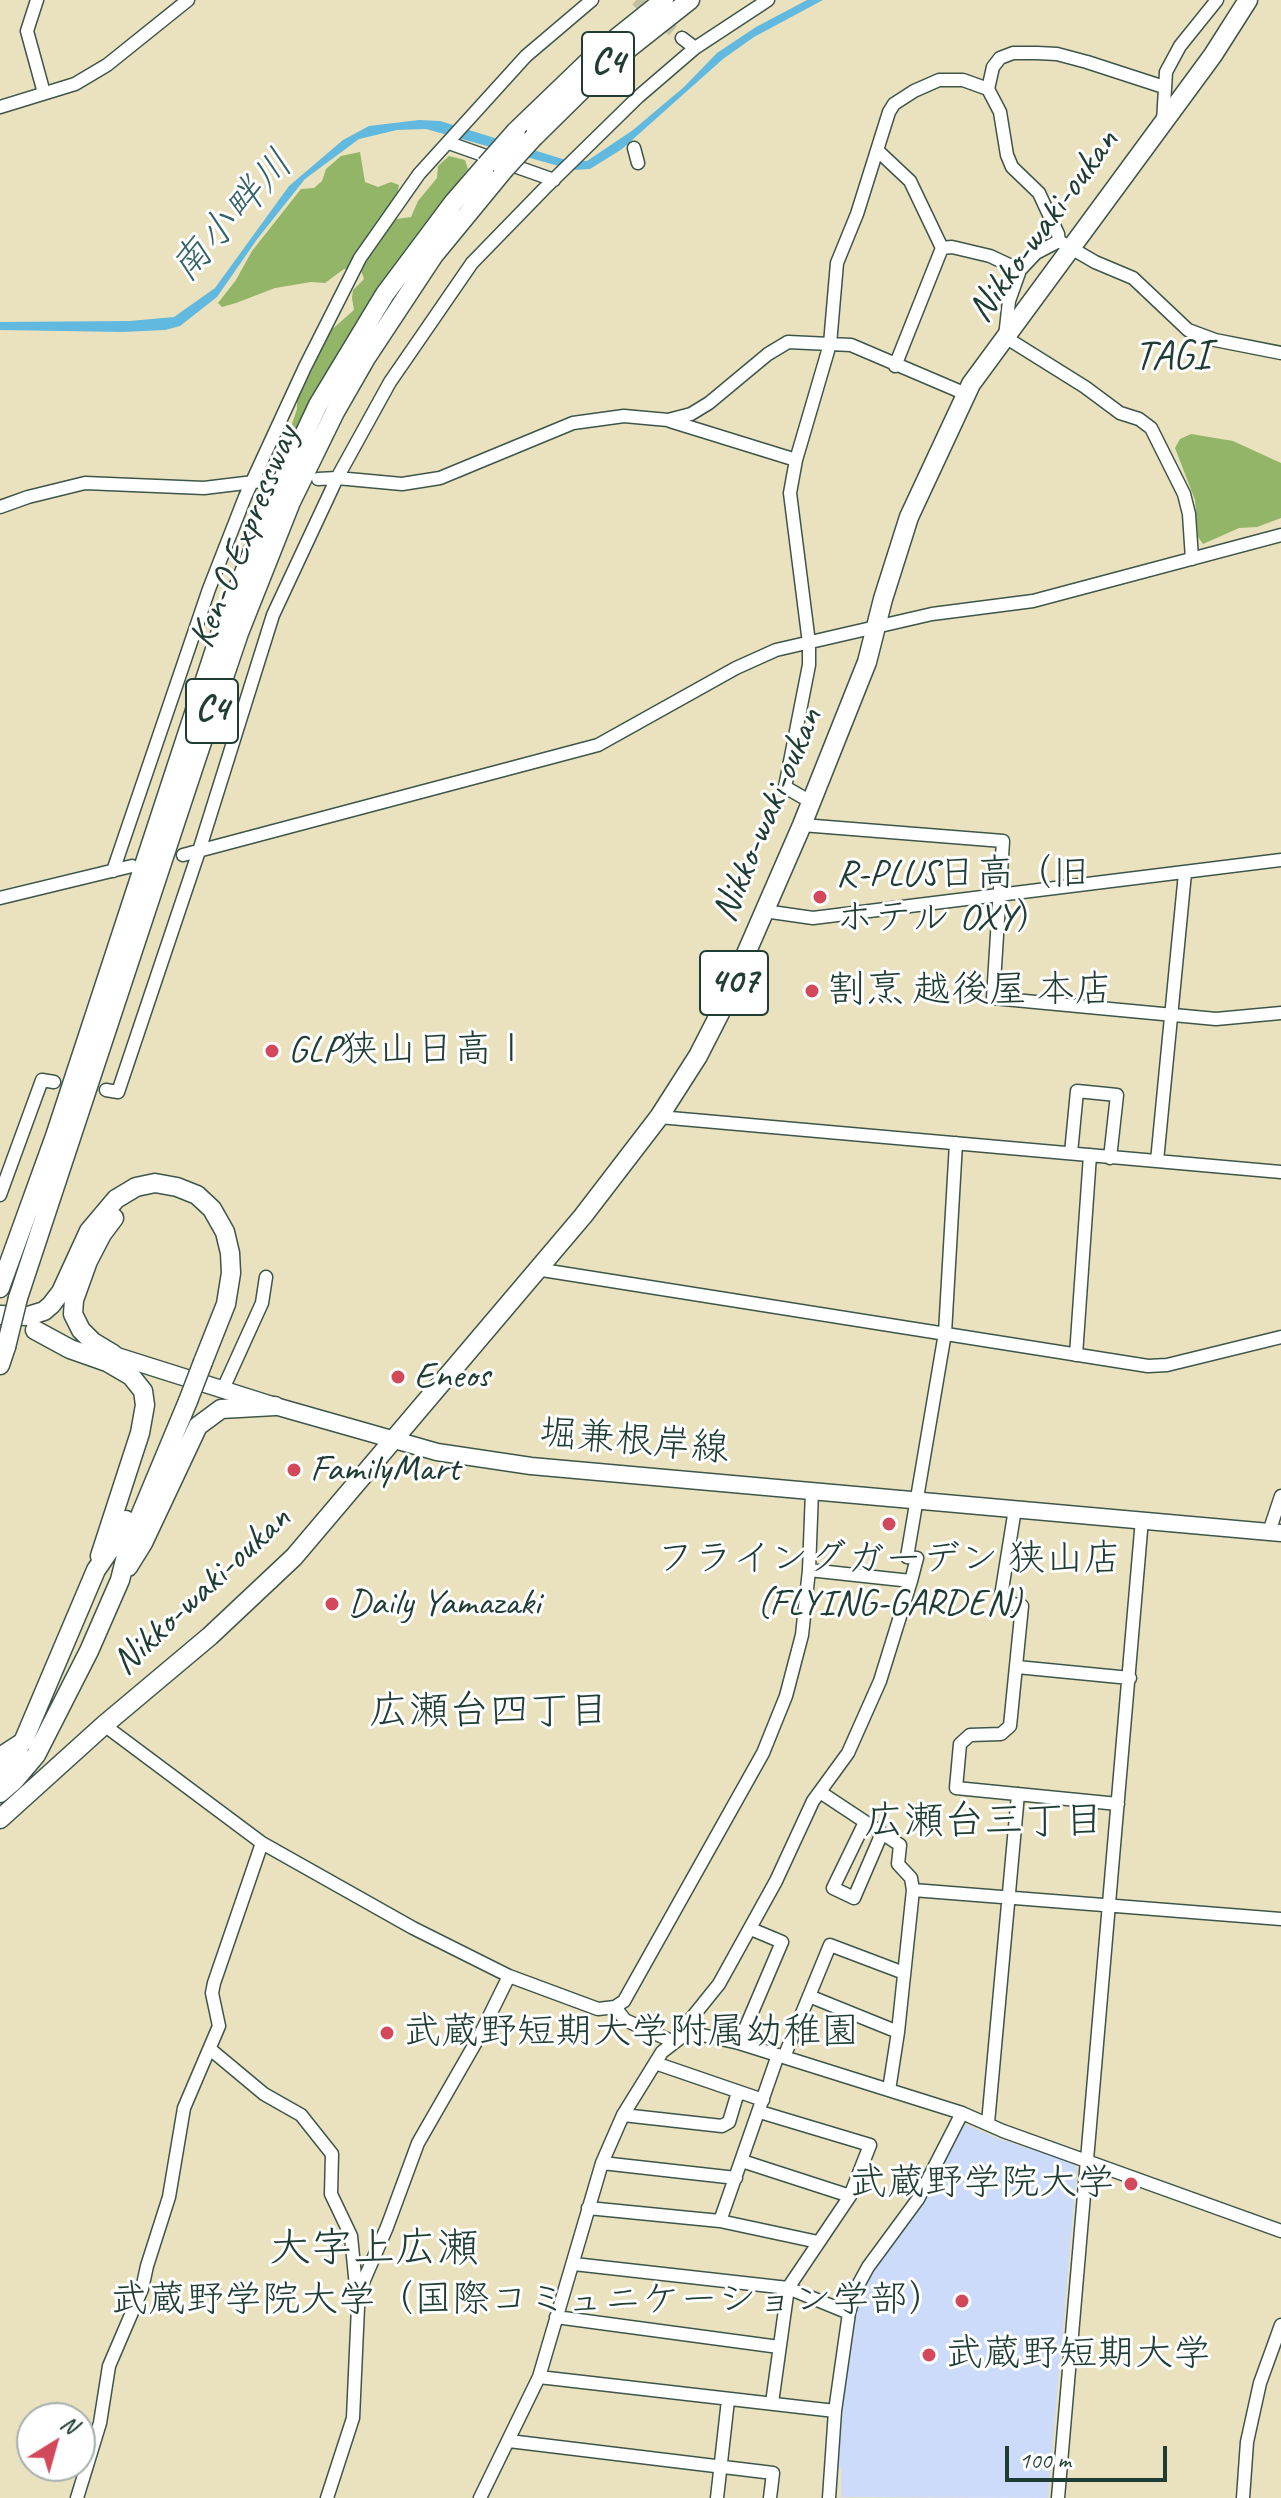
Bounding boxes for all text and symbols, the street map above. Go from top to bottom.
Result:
road number: C4 [582,32,634,96]
street label: Nikko-waki-oukan [959,120,1129,332]
water label: 南小畔川 [162,141,304,293]
district label: TAGI [1130,332,1214,382]
street label: Ken-O Expressway [180,420,310,654]
road number: C4 [186,679,238,743]
street label: Nikko-waki-oukan [703,701,833,929]
place label: R-PLUS日高（旧 ホテル OXY） [836,852,1090,942]
marker: R-PLUS日高（旧 ホテル OXY） [811,888,829,906]
road number: 407 [700,951,768,1015]
place label: 割烹 越後屋 本店 [828,968,1112,1014]
marker: 割烹 越後屋 本店 [803,982,821,1000]
place label: GLP狭山日高Ⅰ [288,1028,530,1074]
marker: GLP狭山日高Ⅰ [263,1042,281,1060]
place label: Eneos [414,1354,490,1400]
marker: Eneos [389,1368,407,1386]
street label: 堀兼根岸線 [537,1411,731,1473]
place label: FamilyMart [310,1447,460,1493]
marker: FamilyMart [285,1461,303,1479]
street label: Nikko-waki-oukan [103,1497,301,1685]
marker: フライングガーデン 狭山店 (FLYING-GARDEN) [880,1515,898,1533]
place label: フライングガーデン 狭山店 (FLYING-GARDEN) [656,1537,1122,1626]
place label: Daily Yamazaki [348,1581,540,1627]
marker: Daily Yamazaki [323,1595,341,1613]
district label: 広瀬台四丁目 [369,1689,609,1737]
district label: 広瀬台三丁目 [864,1799,1104,1847]
place label: 武蔵野短期大学附属幼稚園 [403,2010,859,2056]
marker: 武蔵野短期大学附属幼稚園 [378,2024,396,2042]
place label: 武蔵野学院大学 [849,2161,1115,2207]
marker: 武蔵野学院大学 [1122,2175,1140,2193]
district label: 大字上広瀬 [269,2225,479,2275]
place label: 武蔵野学院大学（国際コミュニケーション学部） [110,2278,946,2324]
marker: 武蔵野学院大学（国際コミュニケーション学部） [953,2292,971,2310]
place label: 武蔵野短期大学 [945,2332,1211,2378]
marker: 武蔵野短期大学 [920,2346,938,2364]
north arrow [16,2402,96,2482]
text: N [55,2409,83,2440]
scale bar [1009,2430,1171,2480]
text: 100 m [1019,2445,1071,2475]

